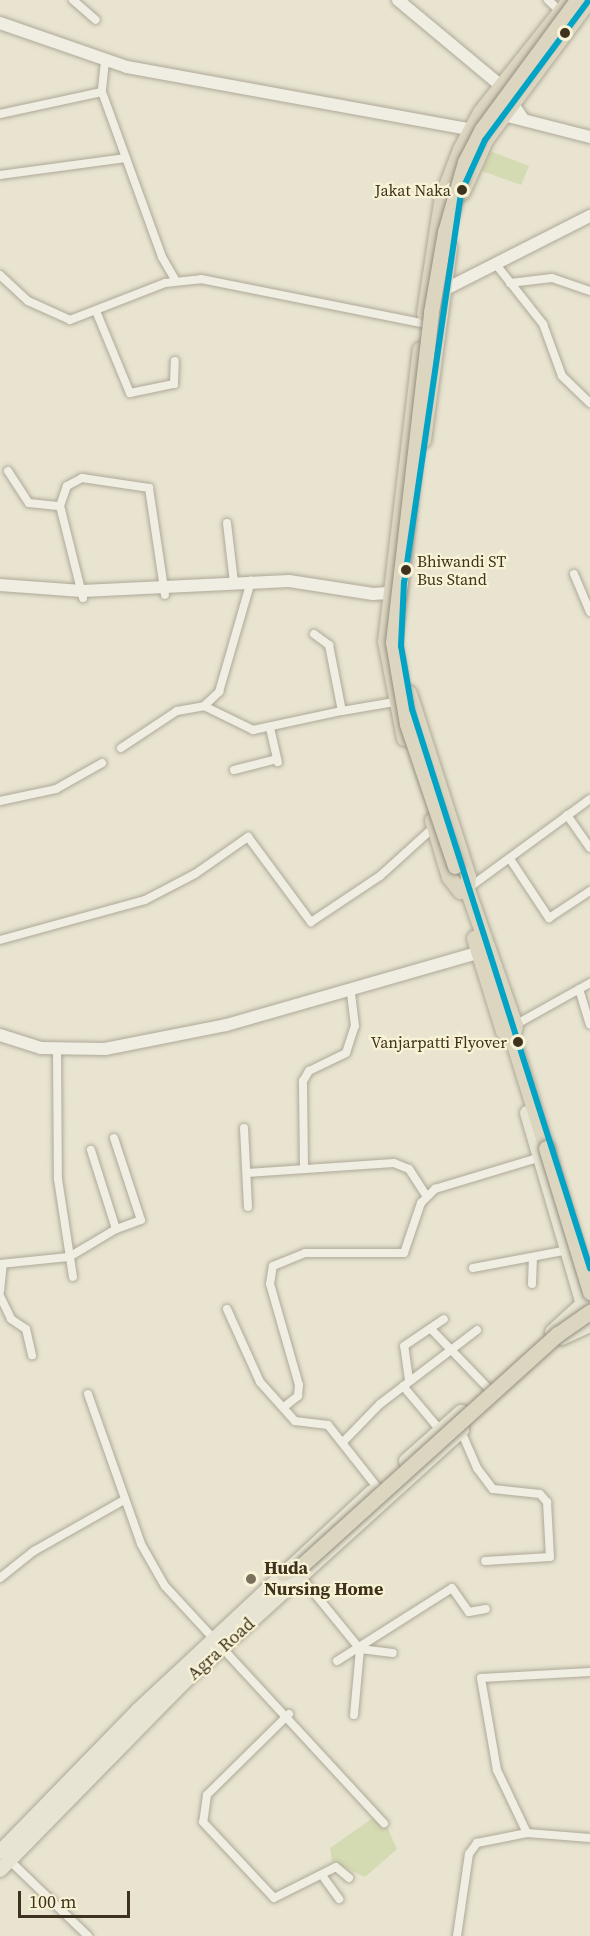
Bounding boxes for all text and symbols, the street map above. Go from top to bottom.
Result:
unlabelled marker [559,27,571,39]
place label: Jakat Naka [375,180,451,200]
marker: Jakat Naka [456,184,468,196]
place label: Bhiwandi ST Bus Stand [417,551,506,589]
marker: Bhiwandi ST Bus Stand [400,564,412,576]
place label: Vanjarpatti Flyover [371,1032,507,1052]
marker: Vanjarpatti Flyover [512,1036,524,1048]
place label: Huda Nursing Home [264,1558,383,1600]
marker: Huda Nursing Home [242,1570,260,1588]
street label: Agra Road [183,1613,259,1685]
scale bar [21,1879,134,1917]
text: 100 m [29,1889,76,1914]

